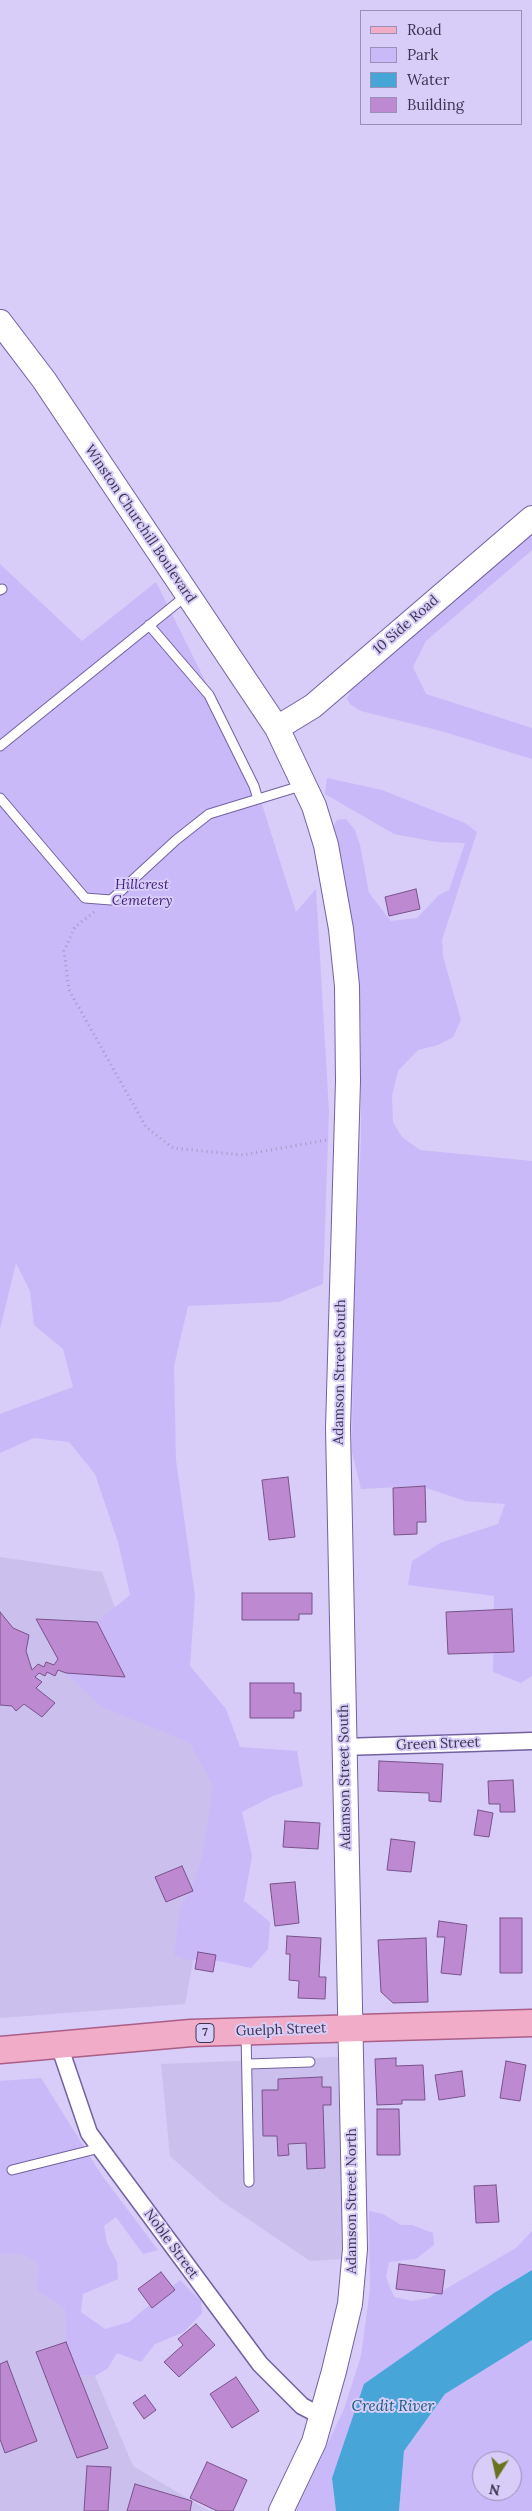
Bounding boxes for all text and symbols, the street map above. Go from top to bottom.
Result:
legend [360,10,522,125]
text: Road [407,20,442,39]
text: Park [407,45,438,64]
text: Water [407,70,449,89]
text: Building [407,95,464,114]
street label: Winston Churchill Boulevard [81,442,199,606]
street label: 10 Side Road [370,592,442,658]
park label: Hillcrest Cemetery [112,877,172,910]
street label: Adamson Street South [330,1299,350,1445]
street label: Adamson Street South [335,1704,355,1850]
street label: Green Street [396,1734,480,1754]
street label: Guelph Street [235,2020,327,2040]
road number: 7 [196,2024,214,2042]
street label: Adamson Street North [344,2128,360,2274]
street label: Noble Street [140,2206,202,2282]
water label: Credit River [352,2398,434,2416]
north arrow [472,2451,522,2501]
text: N [488,2480,501,2500]

